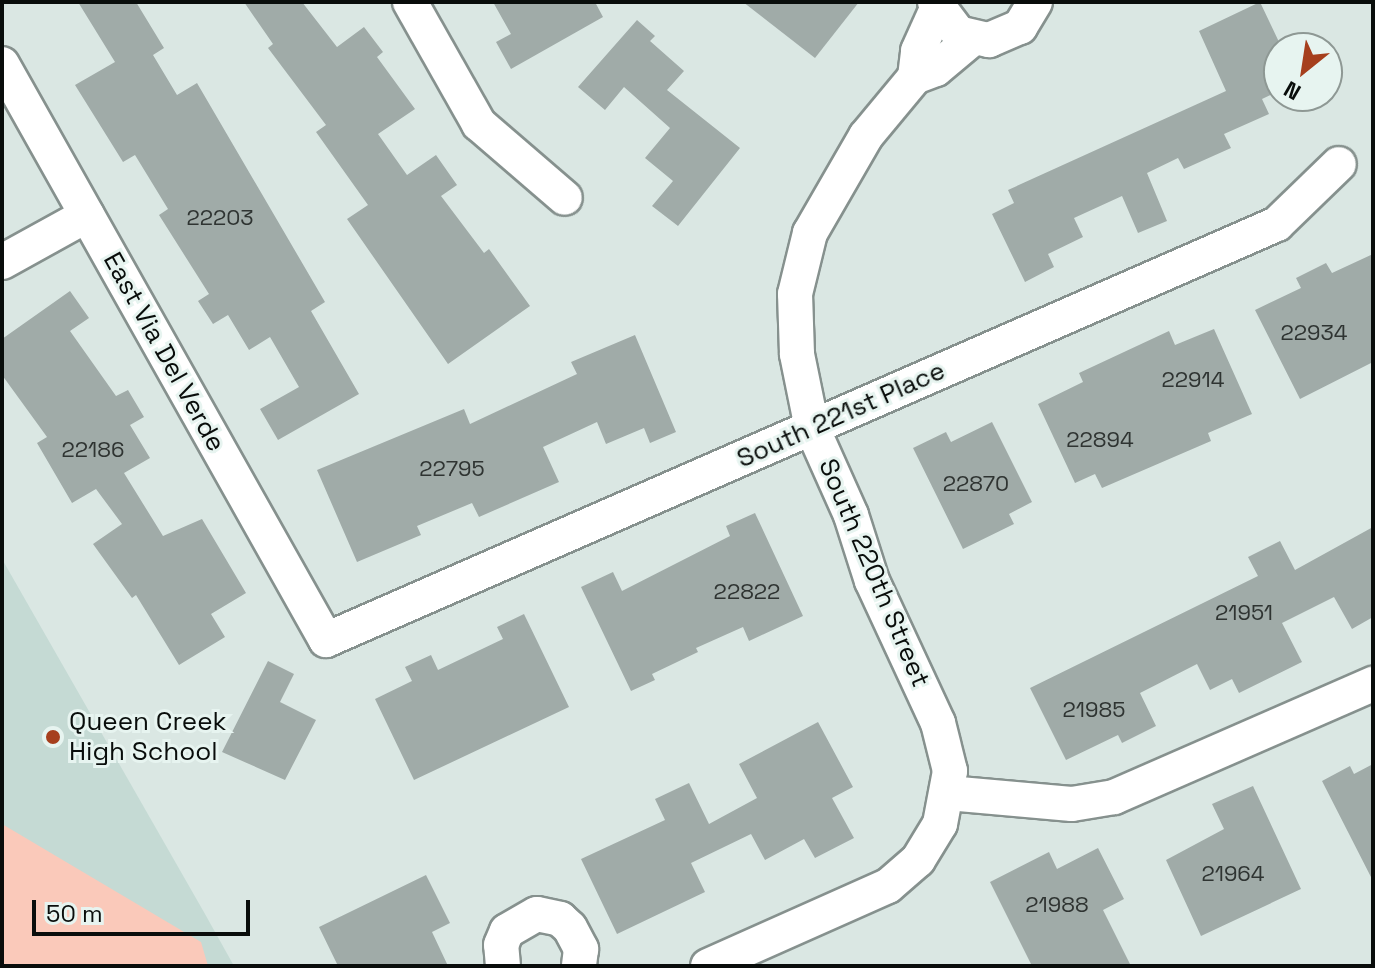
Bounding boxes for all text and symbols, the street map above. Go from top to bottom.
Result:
north arrow [1263,32,1343,112]
text: N [1279,75,1305,107]
house number: 22203 [186,205,254,231]
street label: East Via Del Verde [96,247,232,457]
house number: 22934 [1281,320,1347,346]
street label: South 221st Place [732,355,950,475]
house number: 22914 [1162,367,1224,393]
house number: 22894 [1066,427,1134,453]
house number: 22186 [62,437,124,463]
street label: South 220th Street [812,454,936,692]
house number: 22795 [419,456,485,482]
house number: 22870 [943,471,1009,497]
house number: 22822 [714,579,780,605]
house number: 21951 [1215,600,1273,626]
house number: 21985 [1063,697,1125,723]
place label: Queen Creek High School [69,706,227,768]
marker: Queen Creek High School [44,728,62,746]
house number: 21964 [1201,861,1265,887]
scale bar [36,884,254,934]
house number: 21988 [1025,892,1089,918]
text: 50 m [46,898,103,929]

